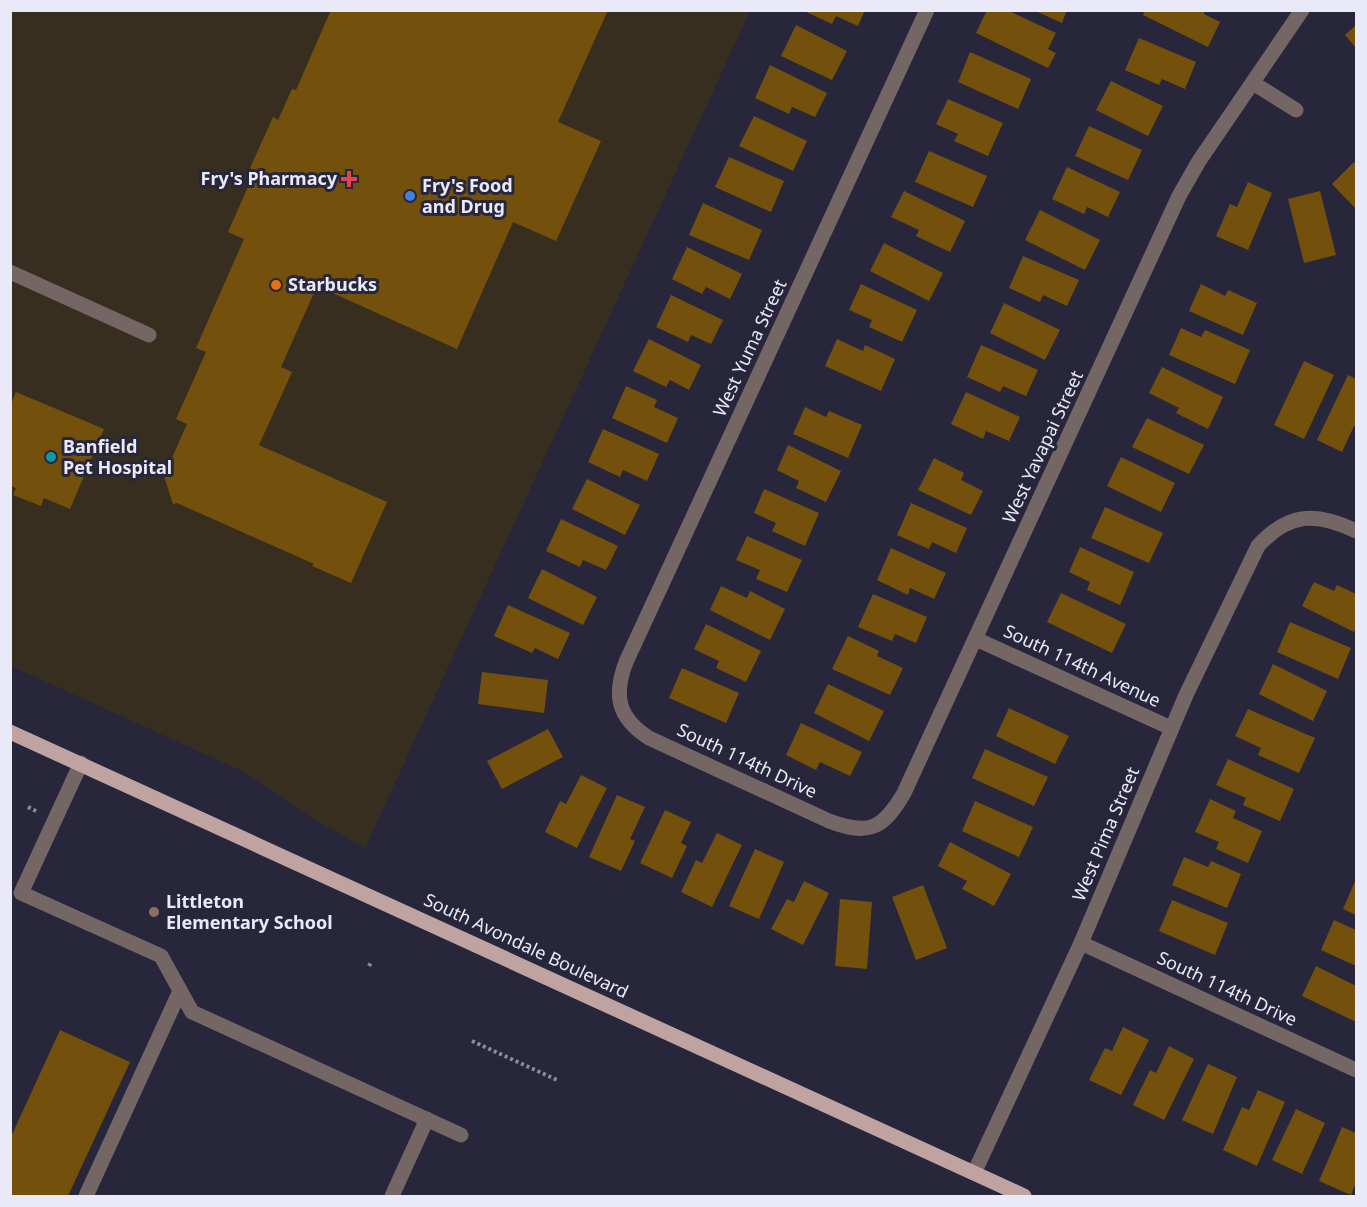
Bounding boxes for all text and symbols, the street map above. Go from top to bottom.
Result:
place label: Fry's Pharmacy [201,166,338,190]
marker: Fry's Pharmacy [342,172,356,186]
place label: Fry's Food and Drug [422,173,513,218]
marker: Fry's Food and Drug [403,189,417,203]
place label: Starbucks [288,272,377,296]
street label: West Yuma Street [707,275,792,420]
marker: Starbucks [269,278,283,292]
street label: West Yavapai Street [996,366,1088,527]
place label: Banfield Pet Hospital [63,434,172,479]
marker: Banfield Pet Hospital [44,450,58,464]
street label: South 114th Avenue [1000,618,1165,712]
street label: South 114th Drive [674,717,821,803]
street label: West Pima Street [1066,762,1144,904]
street label: South Avondale Boulevard [420,887,633,1003]
place label: Littleton Elementary School [166,889,333,934]
marker: Littleton Elementary School [147,905,161,919]
street label: South 114th Drive [1154,945,1301,1031]

